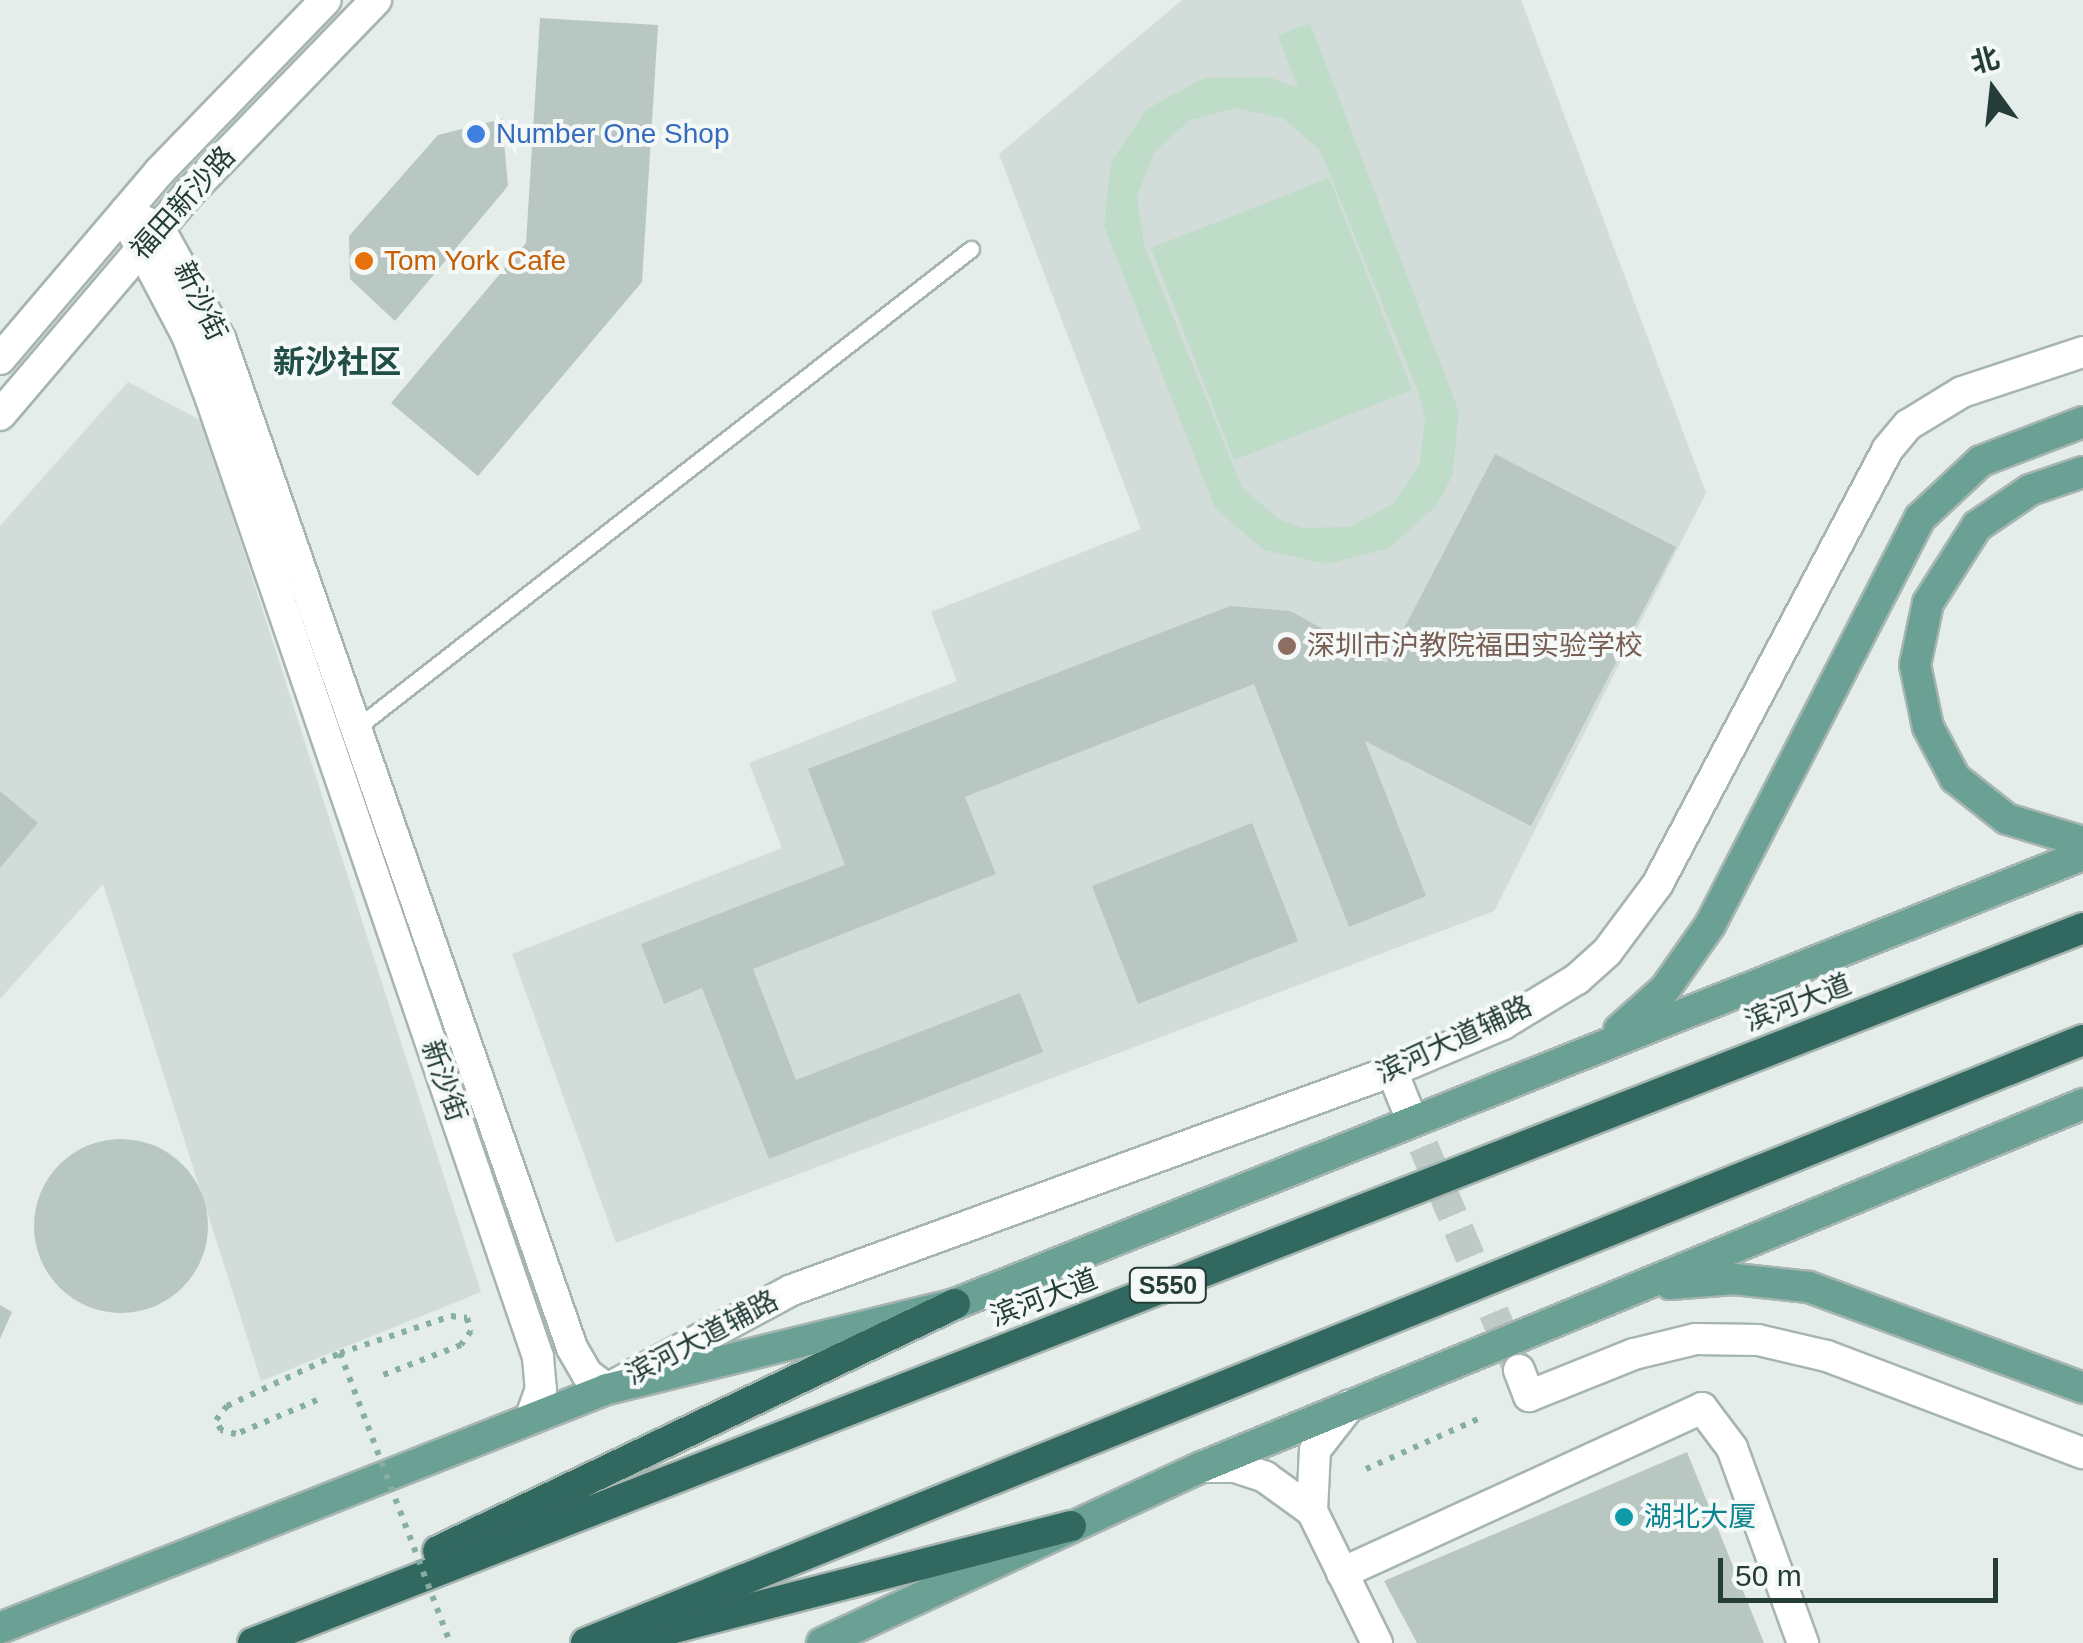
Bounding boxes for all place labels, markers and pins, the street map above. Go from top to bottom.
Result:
place label: Number One Shop [496,117,729,151]
marker: Number One Shop [465,123,487,145]
place label: Tom York Cafe [384,244,567,278]
marker: Tom York Cafe [353,250,375,272]
place label: 深圳市沪教院福田实验学校 [1307,629,1643,663]
marker: 深圳市沪教院福田实验学校 [1276,635,1298,657]
place label: 湖北大厦 [1644,1500,1756,1534]
marker: 湖北大厦 [1613,1506,1635,1528]

